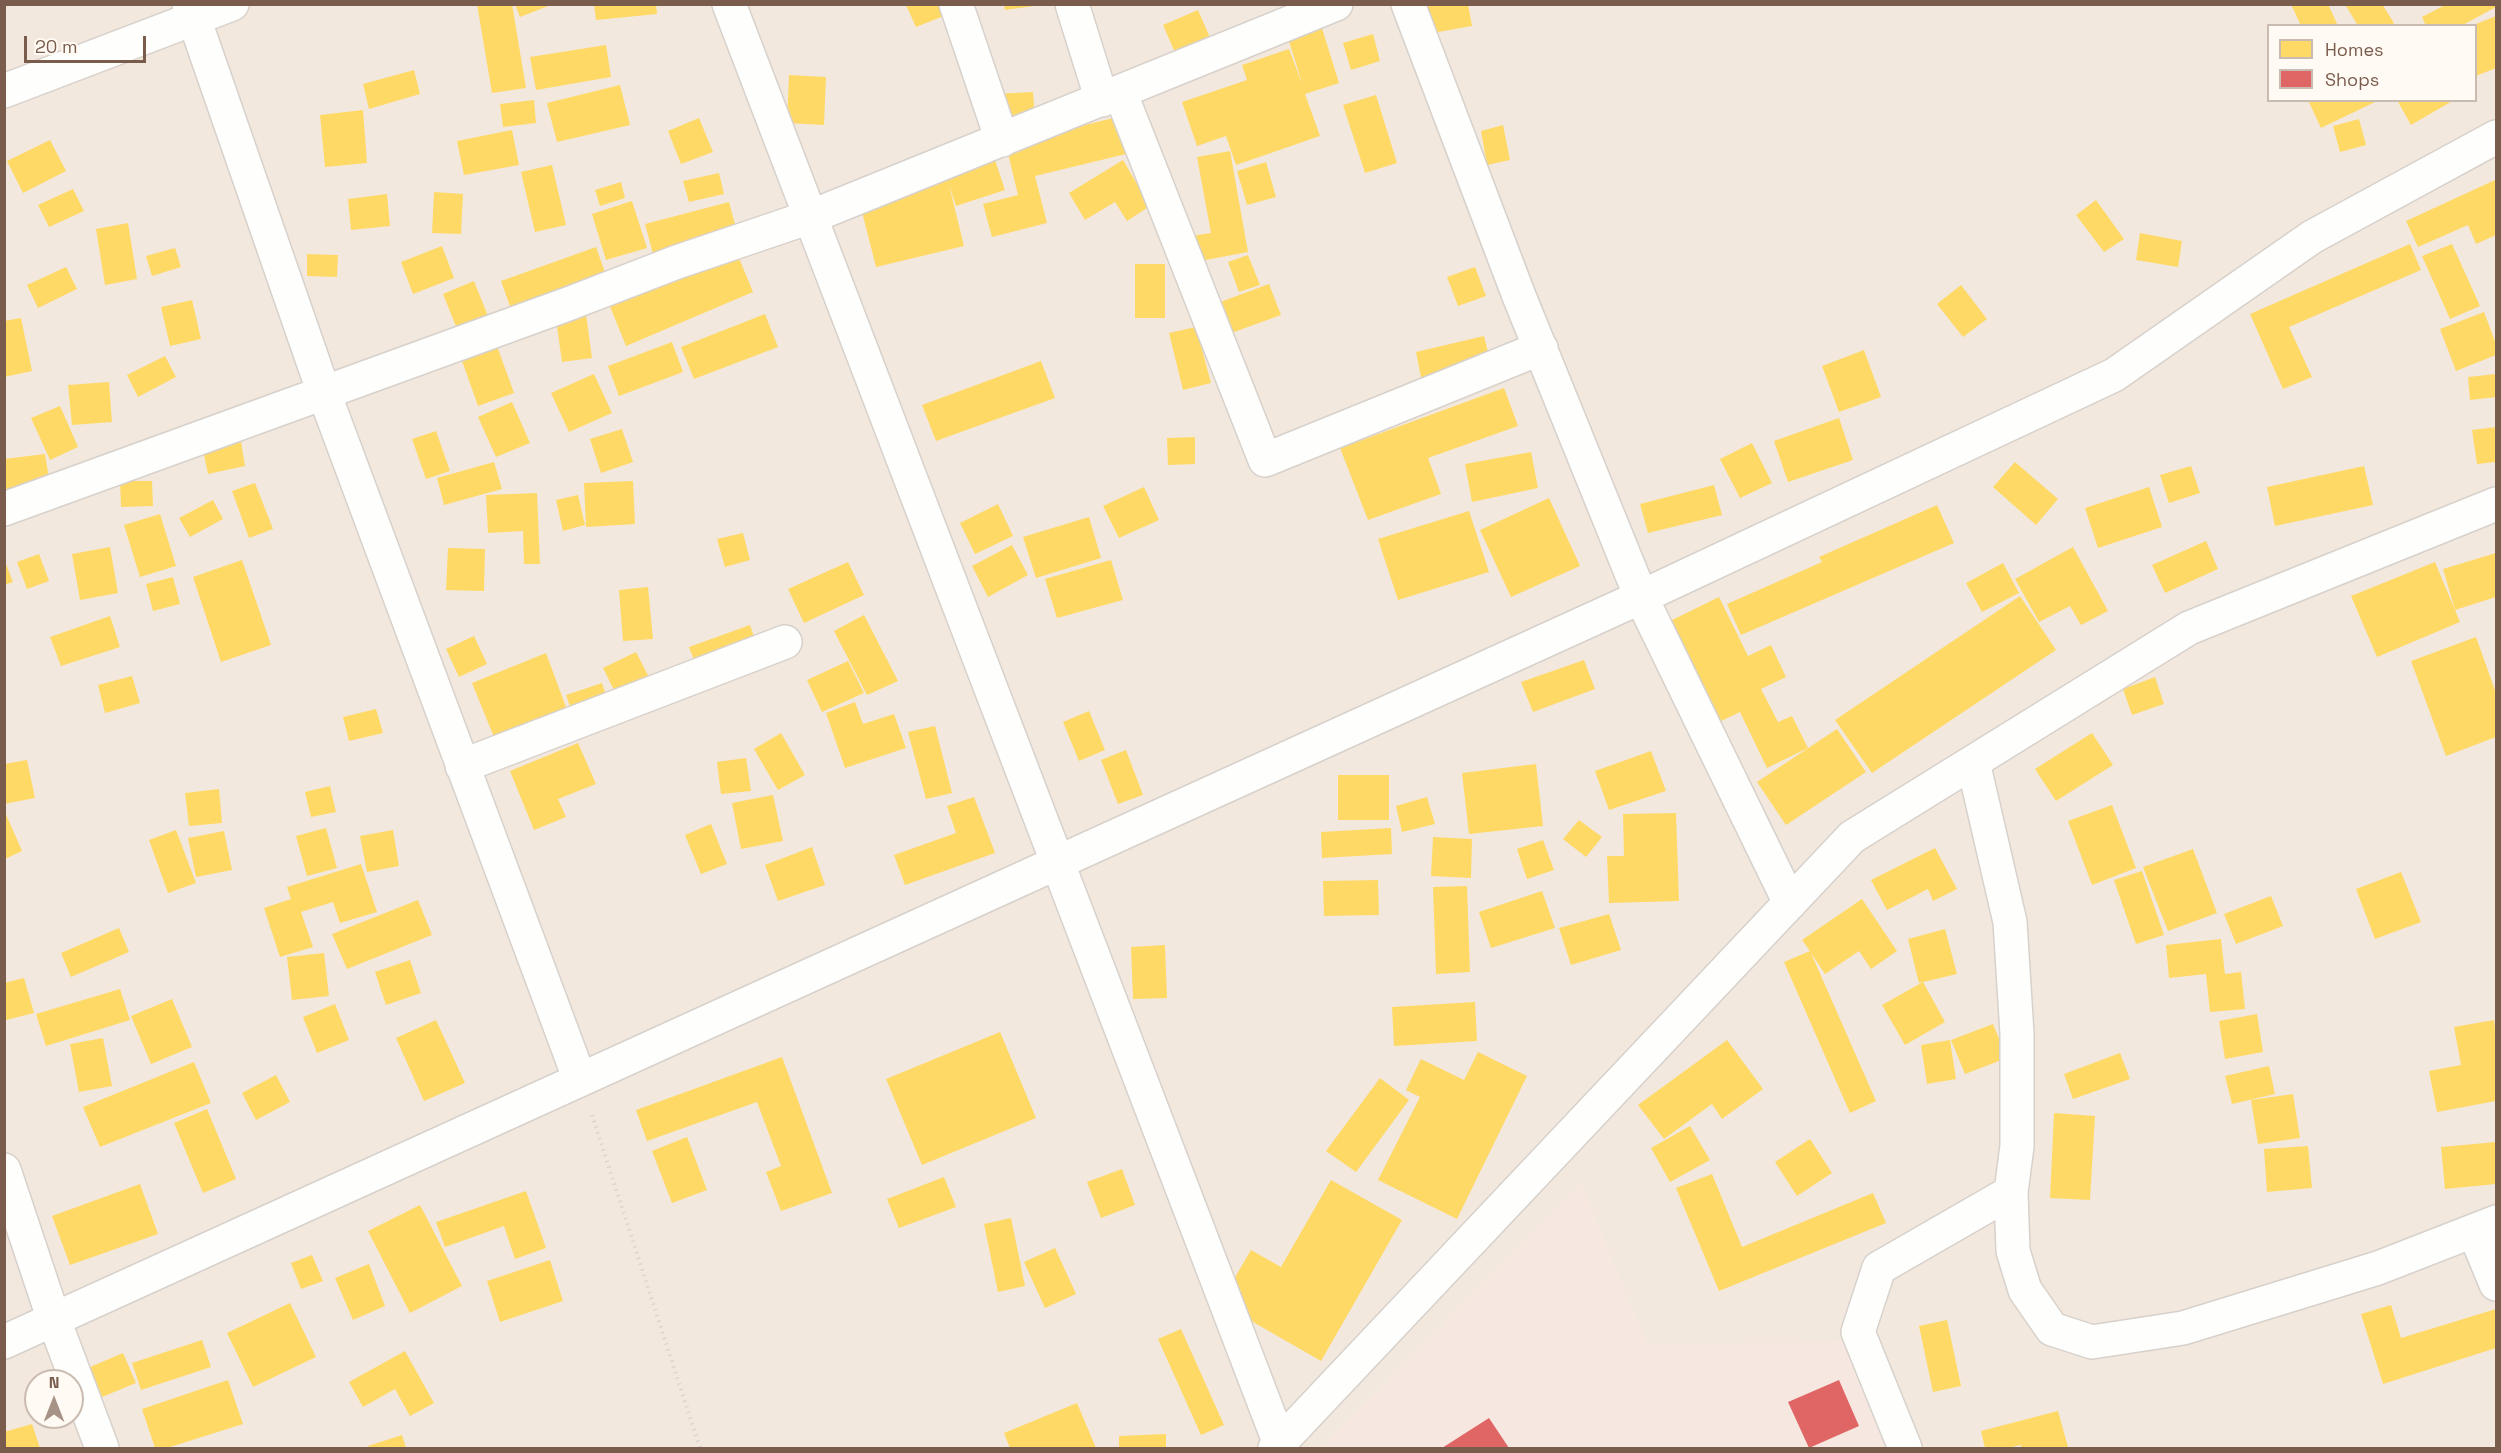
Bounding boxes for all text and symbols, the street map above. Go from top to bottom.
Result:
scale bar [27,24,148,62]
legend [2267,24,2477,102]
text: 20 m [35,35,78,58]
text: Homes [2325,38,2384,61]
text: Shops [2325,68,2379,91]
north arrow [24,1369,84,1429]
text: N [49,1372,59,1393]

